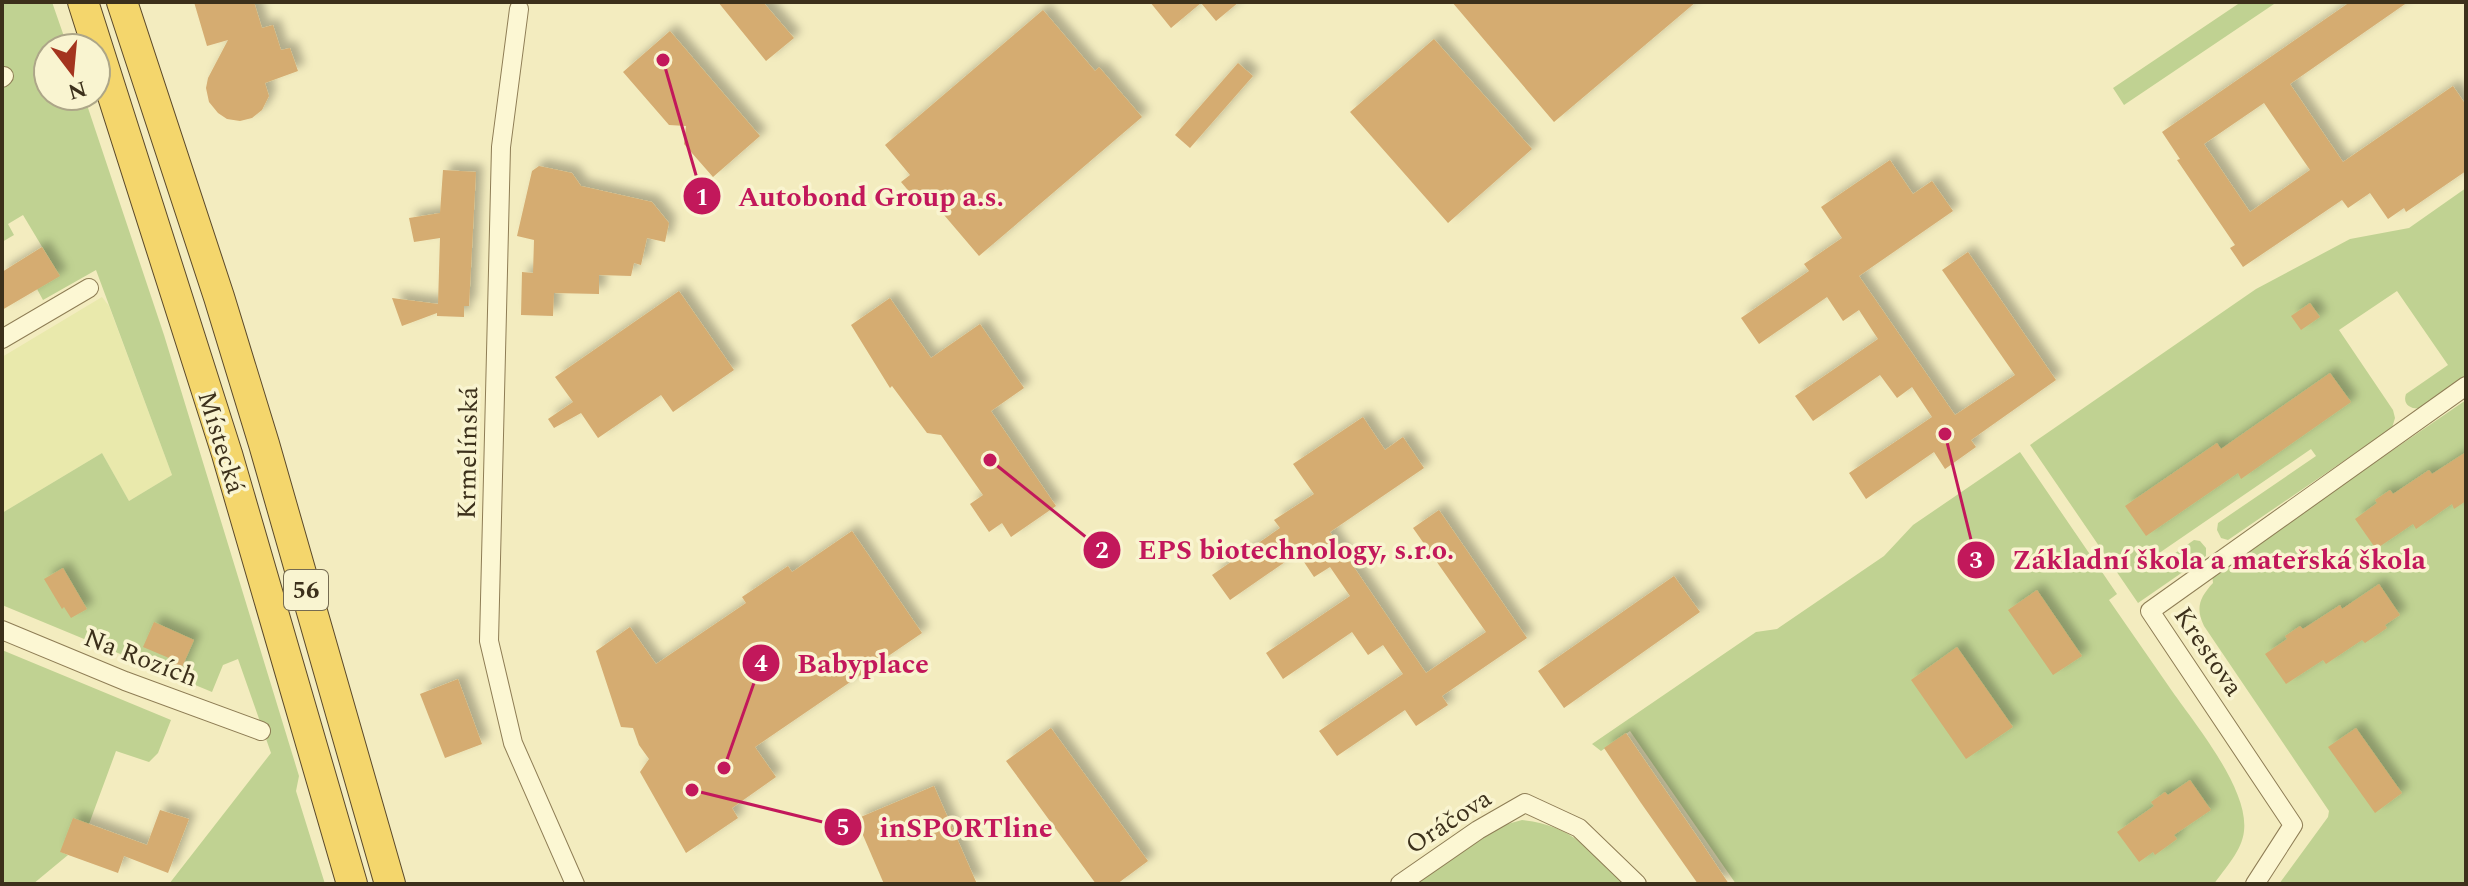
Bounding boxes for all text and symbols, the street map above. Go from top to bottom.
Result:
north arrow [32,32,112,112]
text: N [64,71,90,108]
callout: Autobond Group a.s. [682,170,1020,222]
text: Autobond Group a.s. [738,176,1004,219]
text: 1 [695,180,709,216]
street label: Místecká [187,386,256,499]
street label: Krmelínská [447,386,489,520]
callout: EPS biotechnology, s.r.o. [1082,524,1470,576]
text: EPS biotechnology, s.r.o. [1138,529,1454,572]
text: 2 [1095,533,1109,569]
callout: Základní škola a mateřská škola [1956,534,2441,586]
text: Základní škola a mateřská škola [2012,539,2427,582]
text: 3 [1969,543,1983,579]
road number: 56 [284,570,328,610]
street label: Krestova [2163,599,2253,705]
street label: Na Rozích [78,618,203,698]
callout: Babyplace [741,637,945,689]
text: Babyplace [797,643,929,686]
text: 4 [754,646,768,682]
street label: Oráčova [1397,779,1500,865]
callout: inSPORTline [823,801,1068,853]
text: inSPORTline [879,807,1053,850]
text: 5 [836,810,850,846]

